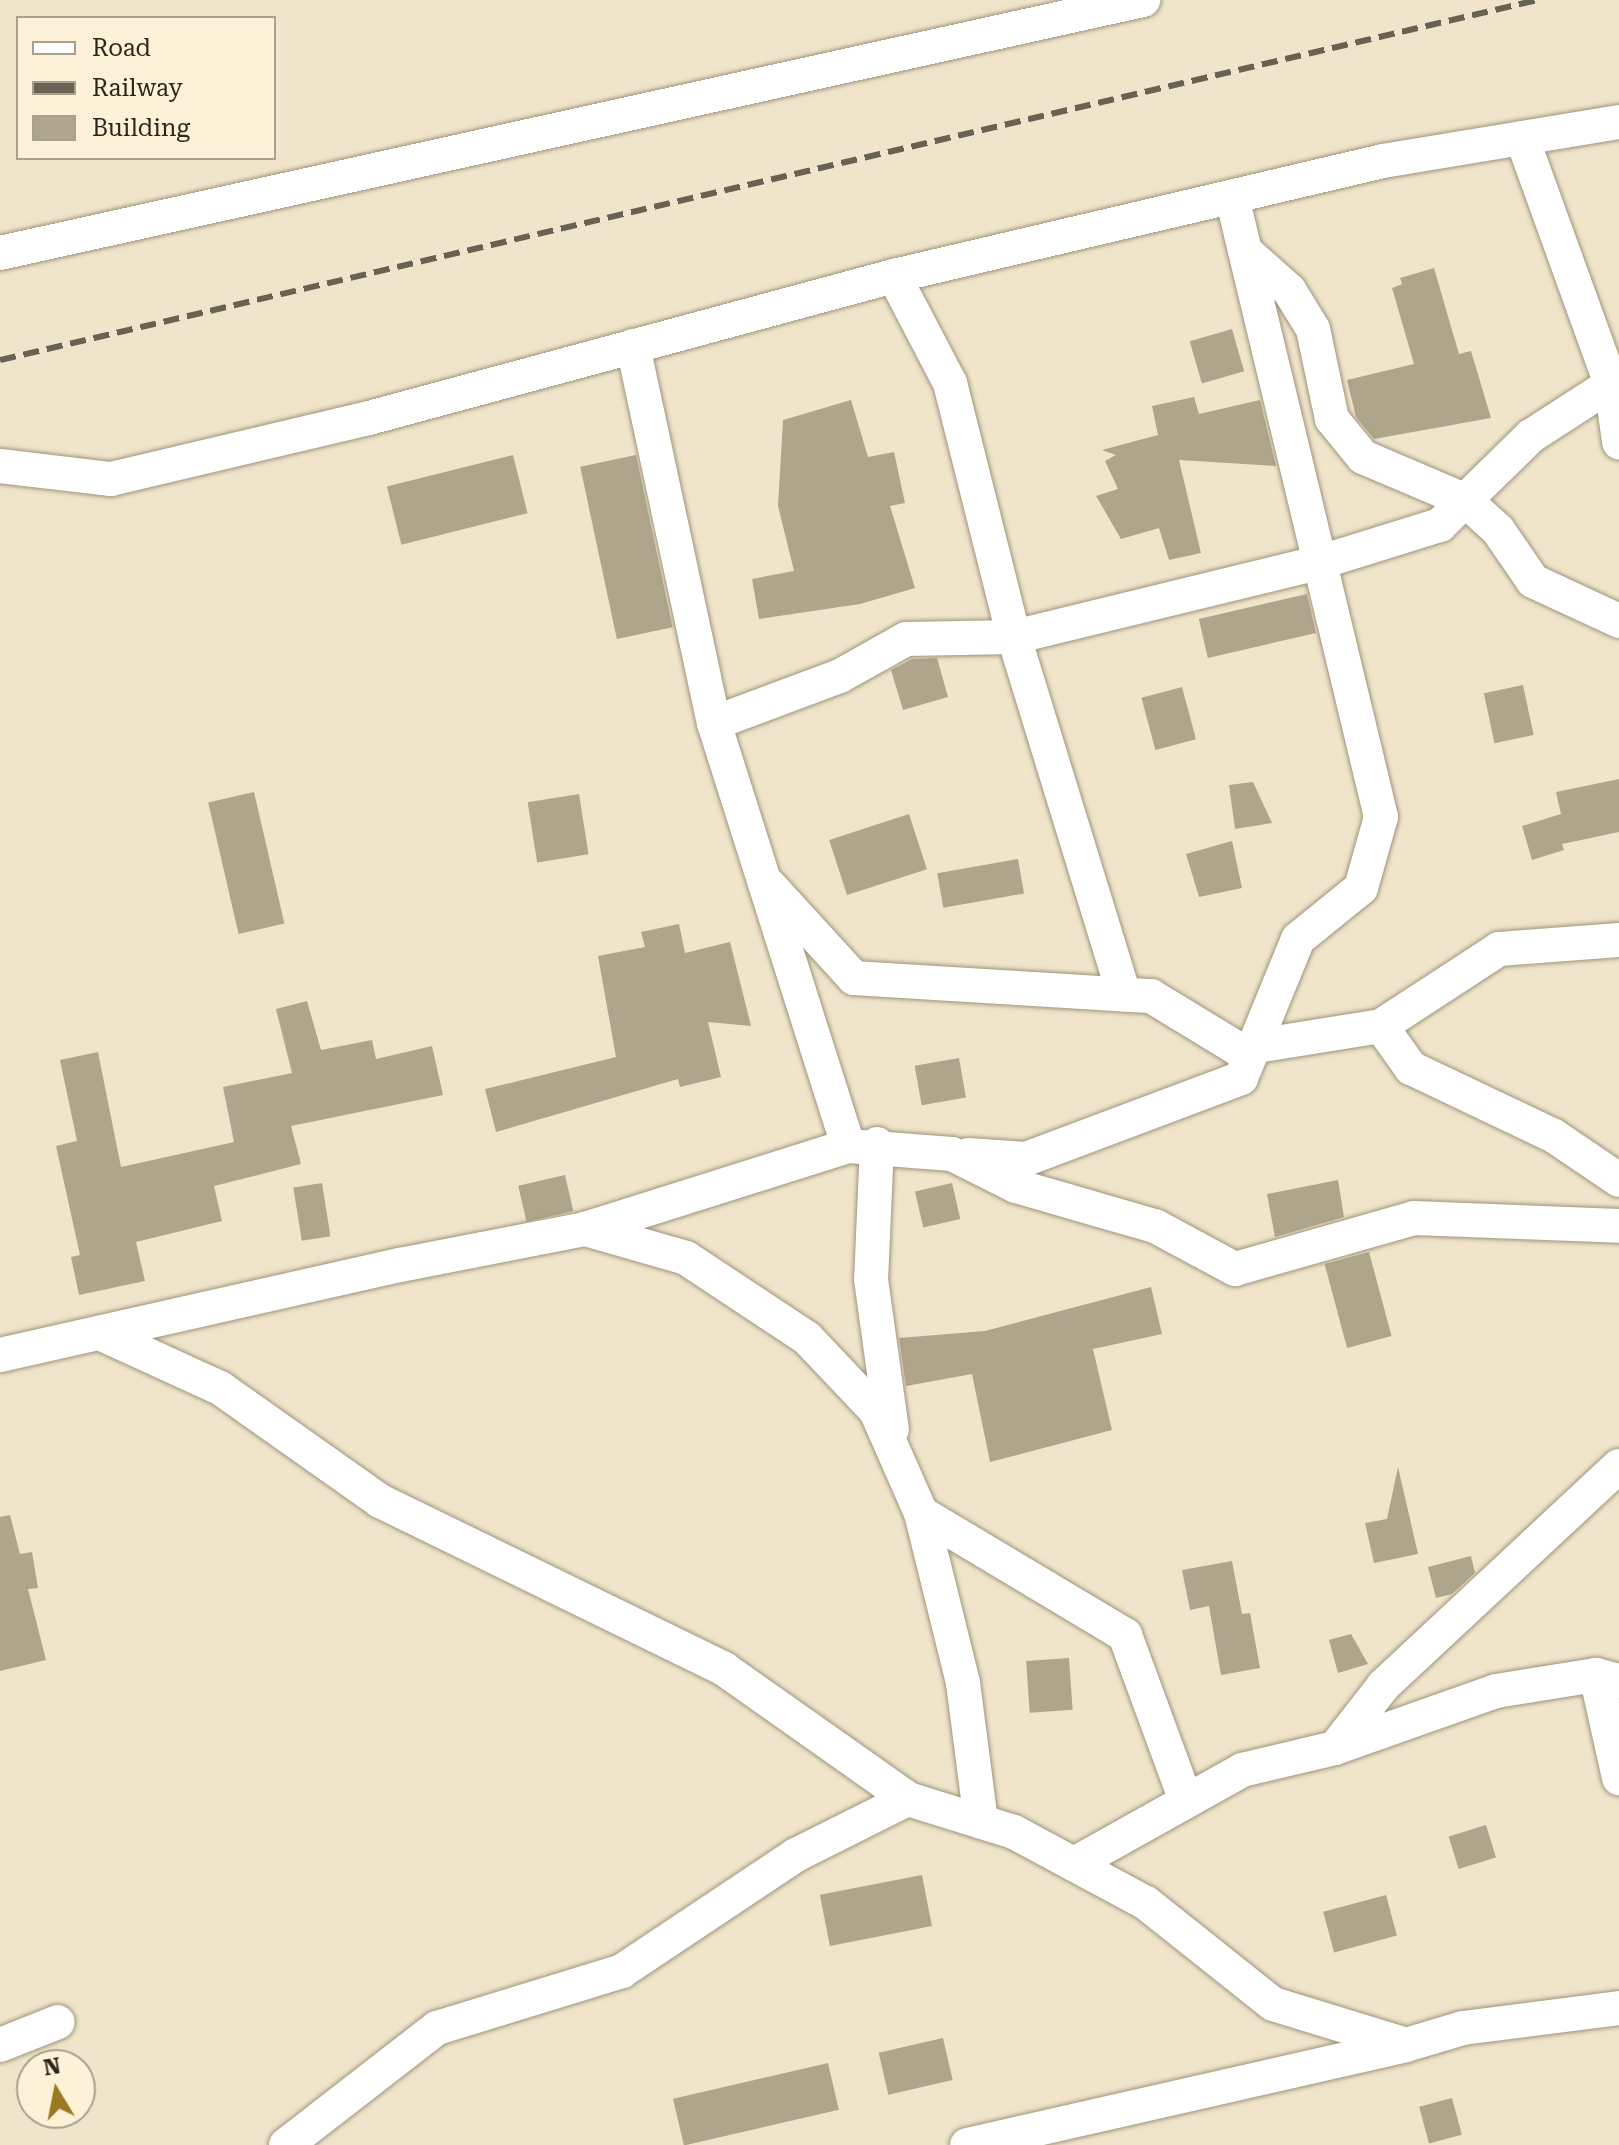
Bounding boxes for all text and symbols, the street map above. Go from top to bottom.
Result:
legend [16,16,276,160]
text: Road [92,34,151,62]
text: Railway [92,74,183,102]
text: Building [92,114,190,142]
north arrow [16,2049,96,2129]
text: N [42,2053,63,2081]

